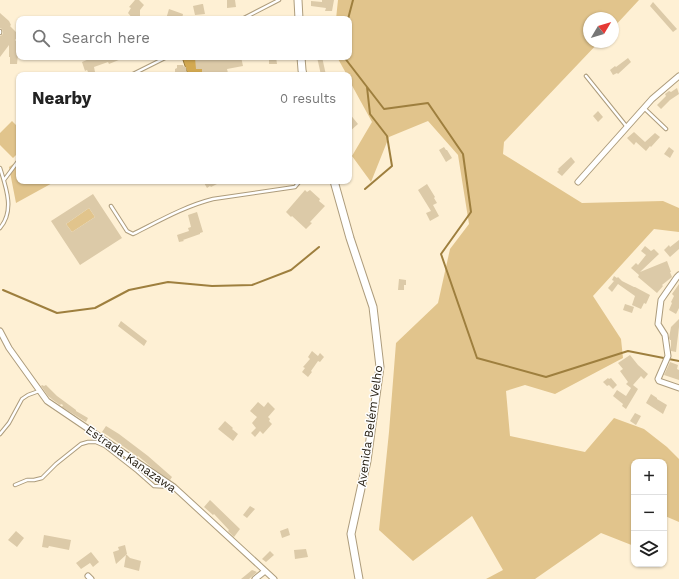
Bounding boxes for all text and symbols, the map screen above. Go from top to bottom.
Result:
north arrow [583,12,619,48]
search box [16,16,352,60]
icon: search [30,27,52,49]
text: Search here [62,29,150,47]
text: Nearby [32,88,91,108]
text: 0 results [280,91,336,106]
street label: Avenida Belém Velho [355,364,385,488]
street label: Estrada Kanazawa [83,423,179,496]
map controls [631,459,667,567]
button: + [631,459,667,495]
button: − [631,495,667,531]
button: layers [631,531,667,567]

